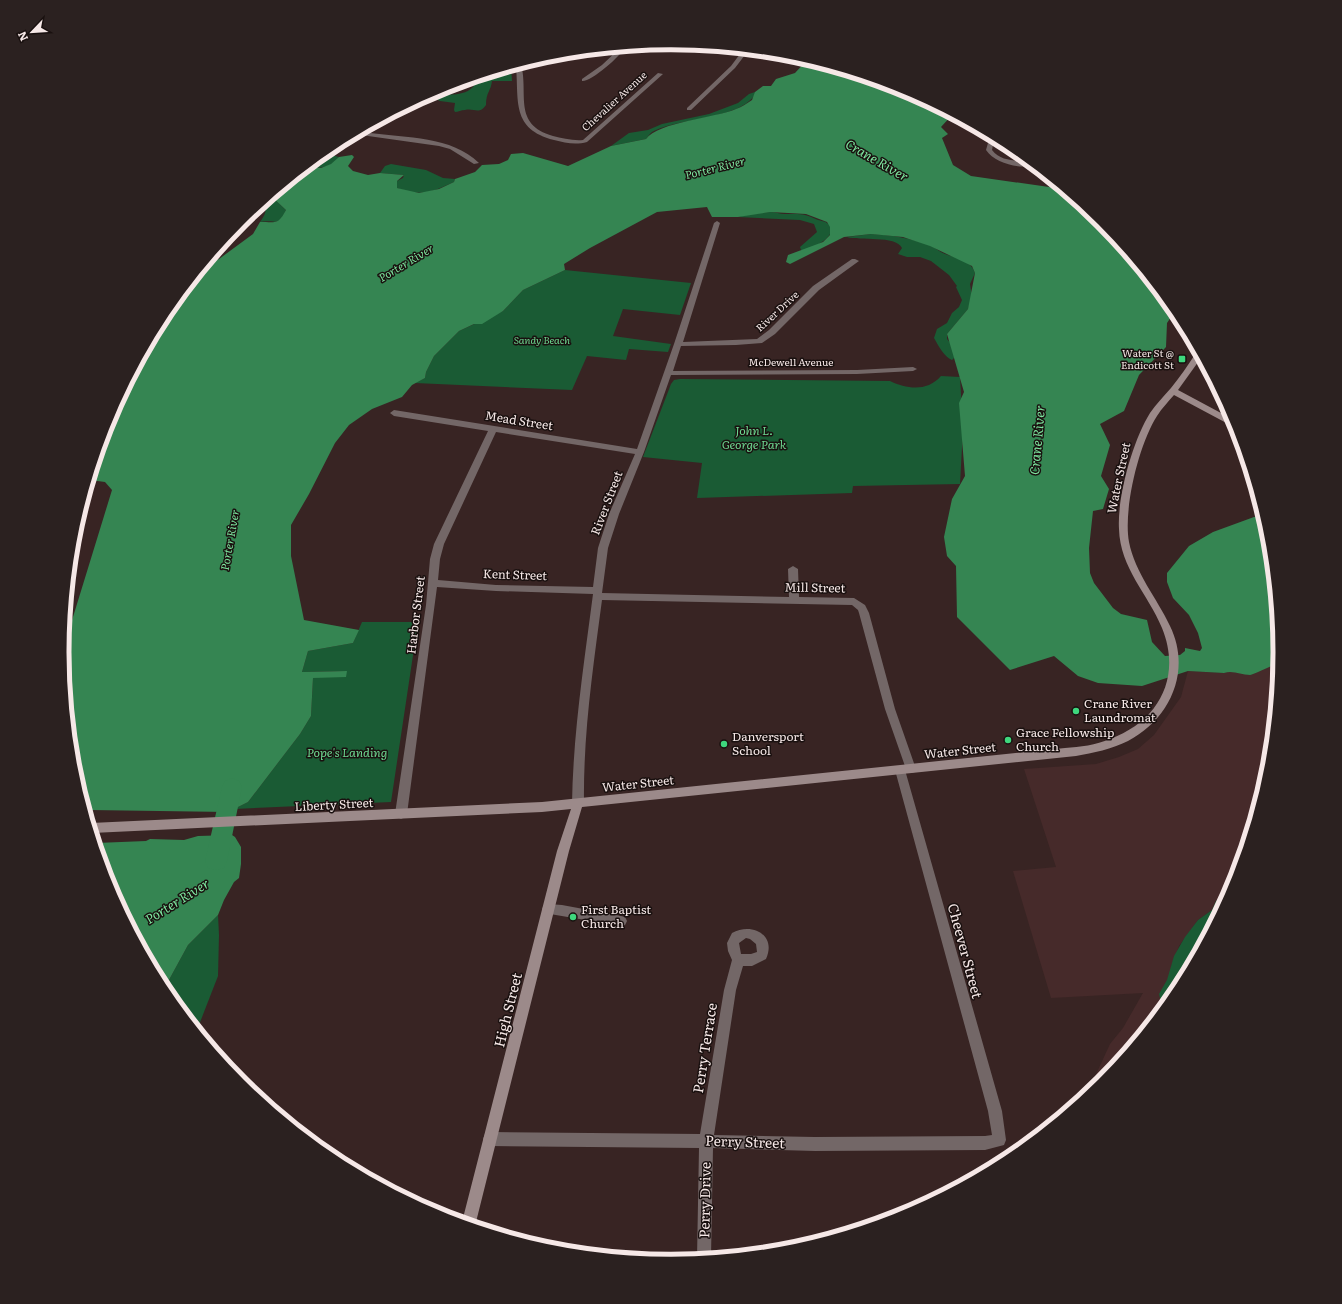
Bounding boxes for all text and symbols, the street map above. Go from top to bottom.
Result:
north arrow [12,12,52,52]
text: N [13,29,31,44]
street label: Chevalier Avenue [578,67,650,134]
water label: Crane River [842,134,912,185]
water label: Porter River [683,152,746,182]
water label: Porter River [375,239,436,285]
street label: River Drive [752,287,802,335]
park label: Sandy Beach [514,332,570,347]
place label: Water St @ Endicott St [1121,345,1174,372]
street label: McDewell Avenue [749,354,833,369]
marker: Water St @ Endicott St [1177,354,1187,364]
water label: Crane River [1024,404,1049,475]
street label: Mead Street [484,406,555,434]
park label: John L. George Park [722,421,787,453]
street label: Water Street [1102,440,1134,515]
street label: River Street [586,468,627,537]
water label: Porter River [216,508,242,571]
street label: Kent Street [483,564,548,584]
street label: Harbor Street [401,575,429,655]
street label: Mill Street [785,577,846,597]
place label: Crane River Laundromat [1084,694,1156,726]
marker: Crane River Laundromat [1071,706,1081,716]
place label: Grace Fellowship Church [1016,723,1114,755]
place label: Danversport School [732,727,804,759]
marker: Grace Fellowship Church [1003,735,1013,745]
street label: Water Street [923,737,997,763]
marker: Danversport School [719,739,729,749]
park label: Pope's Landing [307,743,387,761]
street label: Water Street [601,770,675,796]
street label: Liberty Street [294,793,374,815]
water label: Porter River [141,873,213,928]
place label: First Baptist Church [581,900,651,932]
street label: Cheever Street [944,901,988,1001]
marker: First Baptist Church [568,912,578,922]
street label: High Street [488,970,526,1049]
street label: Perry Terrace [687,1001,721,1094]
street label: Perry Street [705,1130,786,1152]
street label: Perry Drive [693,1162,715,1238]

